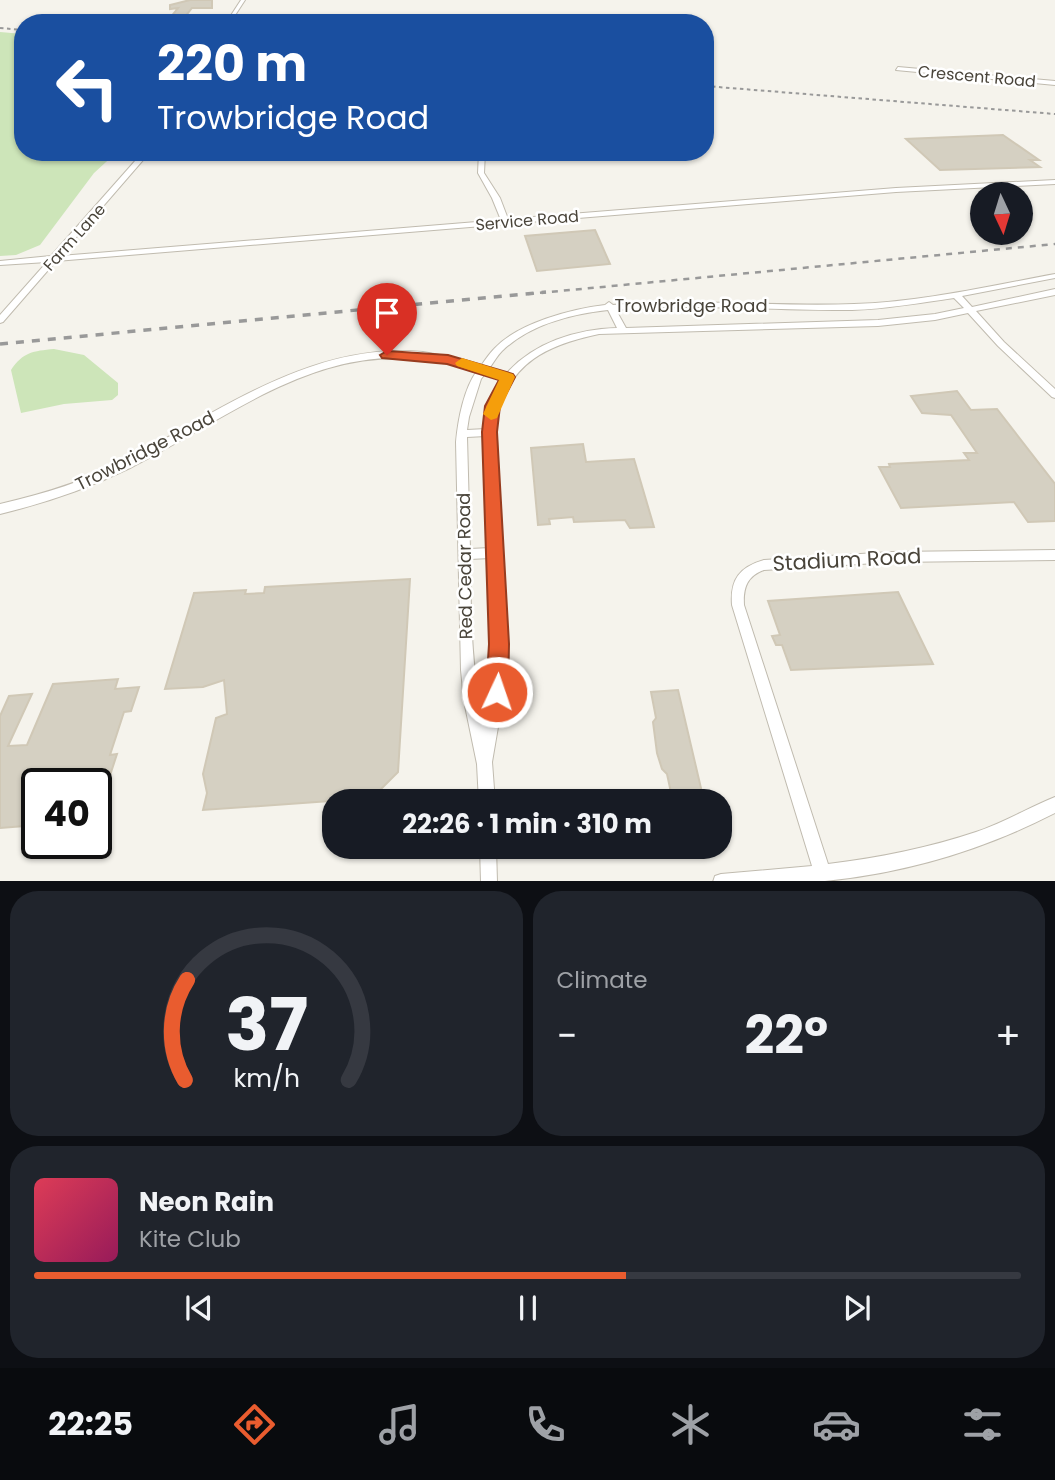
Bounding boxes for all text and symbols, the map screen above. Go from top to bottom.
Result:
text: 220 m [157,30,307,98]
icon: left [42,42,133,133]
street label: Crescent Road [917,60,1037,93]
text: Trowbridge Road [157,95,429,140]
north arrow [970,182,1032,245]
map controls [970,182,1033,245]
street label: Farm Lane [38,199,111,276]
street label: Service Road [474,205,580,236]
pin [357,283,417,355]
street label: Trowbridge Road [614,293,768,318]
icon: arrive [368,294,406,332]
street label: Trowbridge Road [71,405,219,496]
street label: Red Cedar Road [451,492,478,640]
street label: Stadium Road [772,541,922,578]
position arrow [460,655,534,729]
speed limit sign: 40 [21,768,112,859]
text: 22:26 · 1 min · 310 m [402,806,652,842]
text: Climate [557,964,647,996]
text: 37 [225,974,308,1075]
text: 22° [745,999,828,1072]
text: − [557,1009,577,1062]
text: + [995,1009,1021,1062]
text: km/h [233,1060,300,1095]
text: Neon Rain [139,1184,274,1220]
text: Kite Club [139,1223,241,1255]
icon: previous [180,1289,218,1327]
icon: pause [509,1289,547,1327]
icon: next [838,1289,876,1327]
icon: directions [230,1400,279,1449]
icon: music [375,1400,424,1449]
icon: phone [521,1400,570,1449]
icon: climate [666,1400,715,1449]
icon: car [812,1400,861,1449]
icon: filters [958,1400,1007,1449]
text: 22:25 [48,1401,133,1446]

